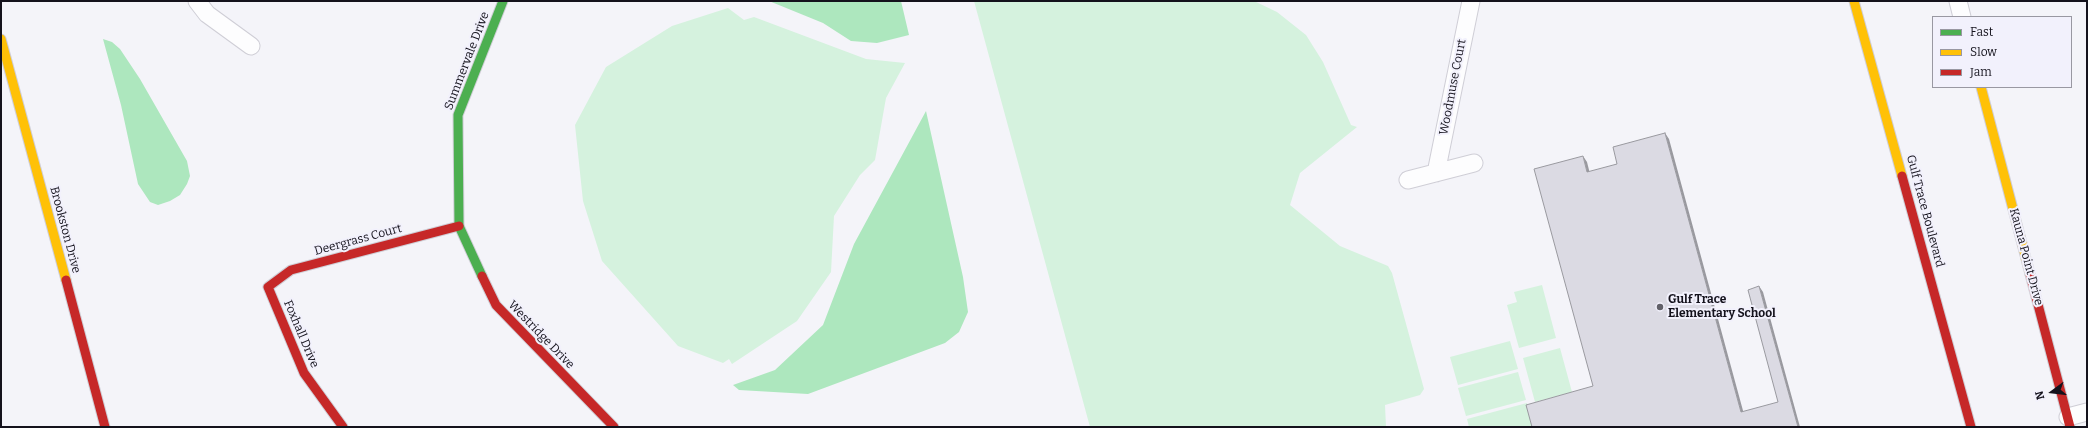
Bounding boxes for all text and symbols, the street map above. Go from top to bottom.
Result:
street label: Summervale Drive [442,10,492,112]
legend [1932,16,2072,88]
text: Fast [1970,25,1993,39]
street label: Woodmuse Court [1437,38,1469,136]
text: Slow [1970,45,1997,59]
text: Jam [1970,65,1992,79]
street label: Gulf Trace Boulevard [1903,153,1947,269]
street label: Brookston Drive [47,185,83,275]
street label: Kauna Point Drive [2006,207,2046,307]
street label: Deergrass Court [313,221,403,259]
place label: Gulf Trace Elementary School [1668,293,1776,321]
street label: Foxhall Drive [280,298,322,370]
street label: Westridge Drive [505,298,577,372]
marker: Gulf Trace Elementary School [1655,302,1665,312]
north arrow [2032,372,2072,412]
text: N [2033,389,2047,401]

